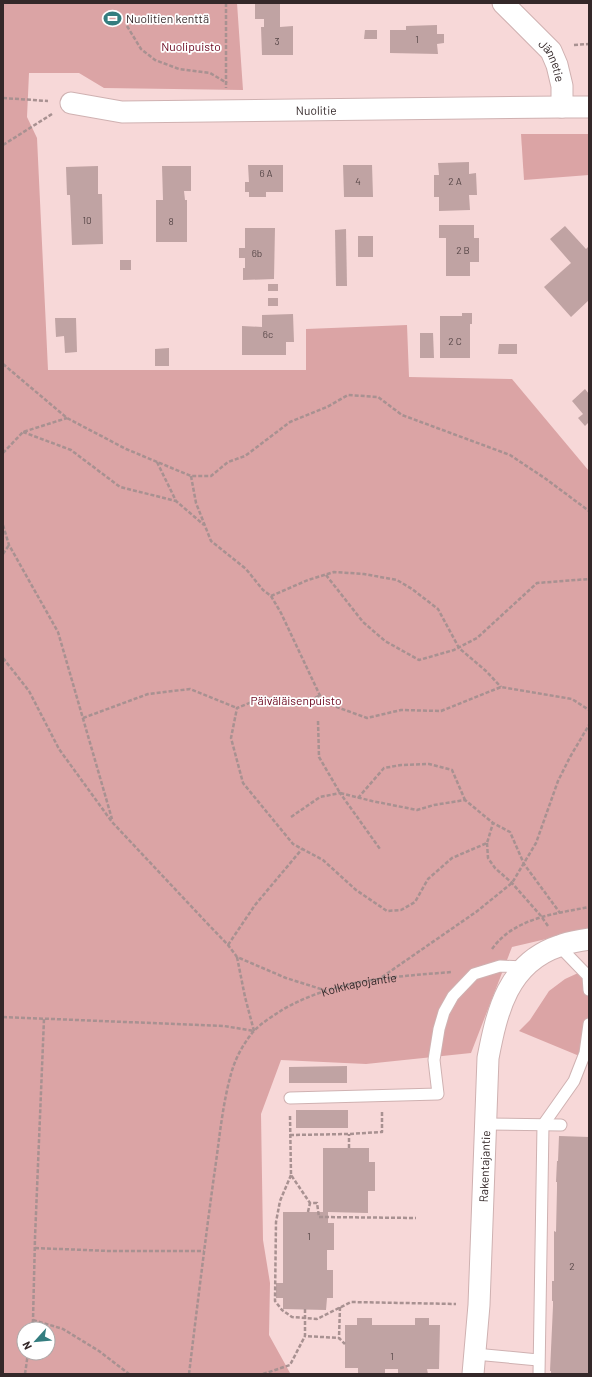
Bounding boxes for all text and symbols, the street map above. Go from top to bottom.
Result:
sports icon: Nuolitien kenttä [103,8,123,28]
place label: Nuolitien kenttä [126,11,209,25]
house number: 1 [415,33,419,45]
house number: 3 [274,35,280,47]
street label: Jännetie [536,36,568,83]
park label: Nuolipuisto [161,39,221,53]
street label: Nuolitie [296,103,337,117]
house number: 6 A [259,167,273,179]
house number: 4 [355,175,361,187]
house number: 2 A [448,175,462,187]
house number: 10 [82,214,92,226]
house number: 8 [168,215,174,227]
house number: 2 B [456,244,470,256]
house number: 6b [252,247,262,259]
house number: 6c [263,328,273,340]
house number: 2 C [448,335,462,347]
park label: Päiväläisenpuisto [250,693,342,707]
street label: Kolkkapojantie [319,970,397,999]
street label: Rakentajantie [476,1130,492,1203]
house number: 1 [307,1230,311,1242]
house number: 2 [569,1260,575,1272]
north arrow [16,1321,56,1361]
text: N [19,1340,34,1352]
house number: 1 [390,1350,394,1362]

